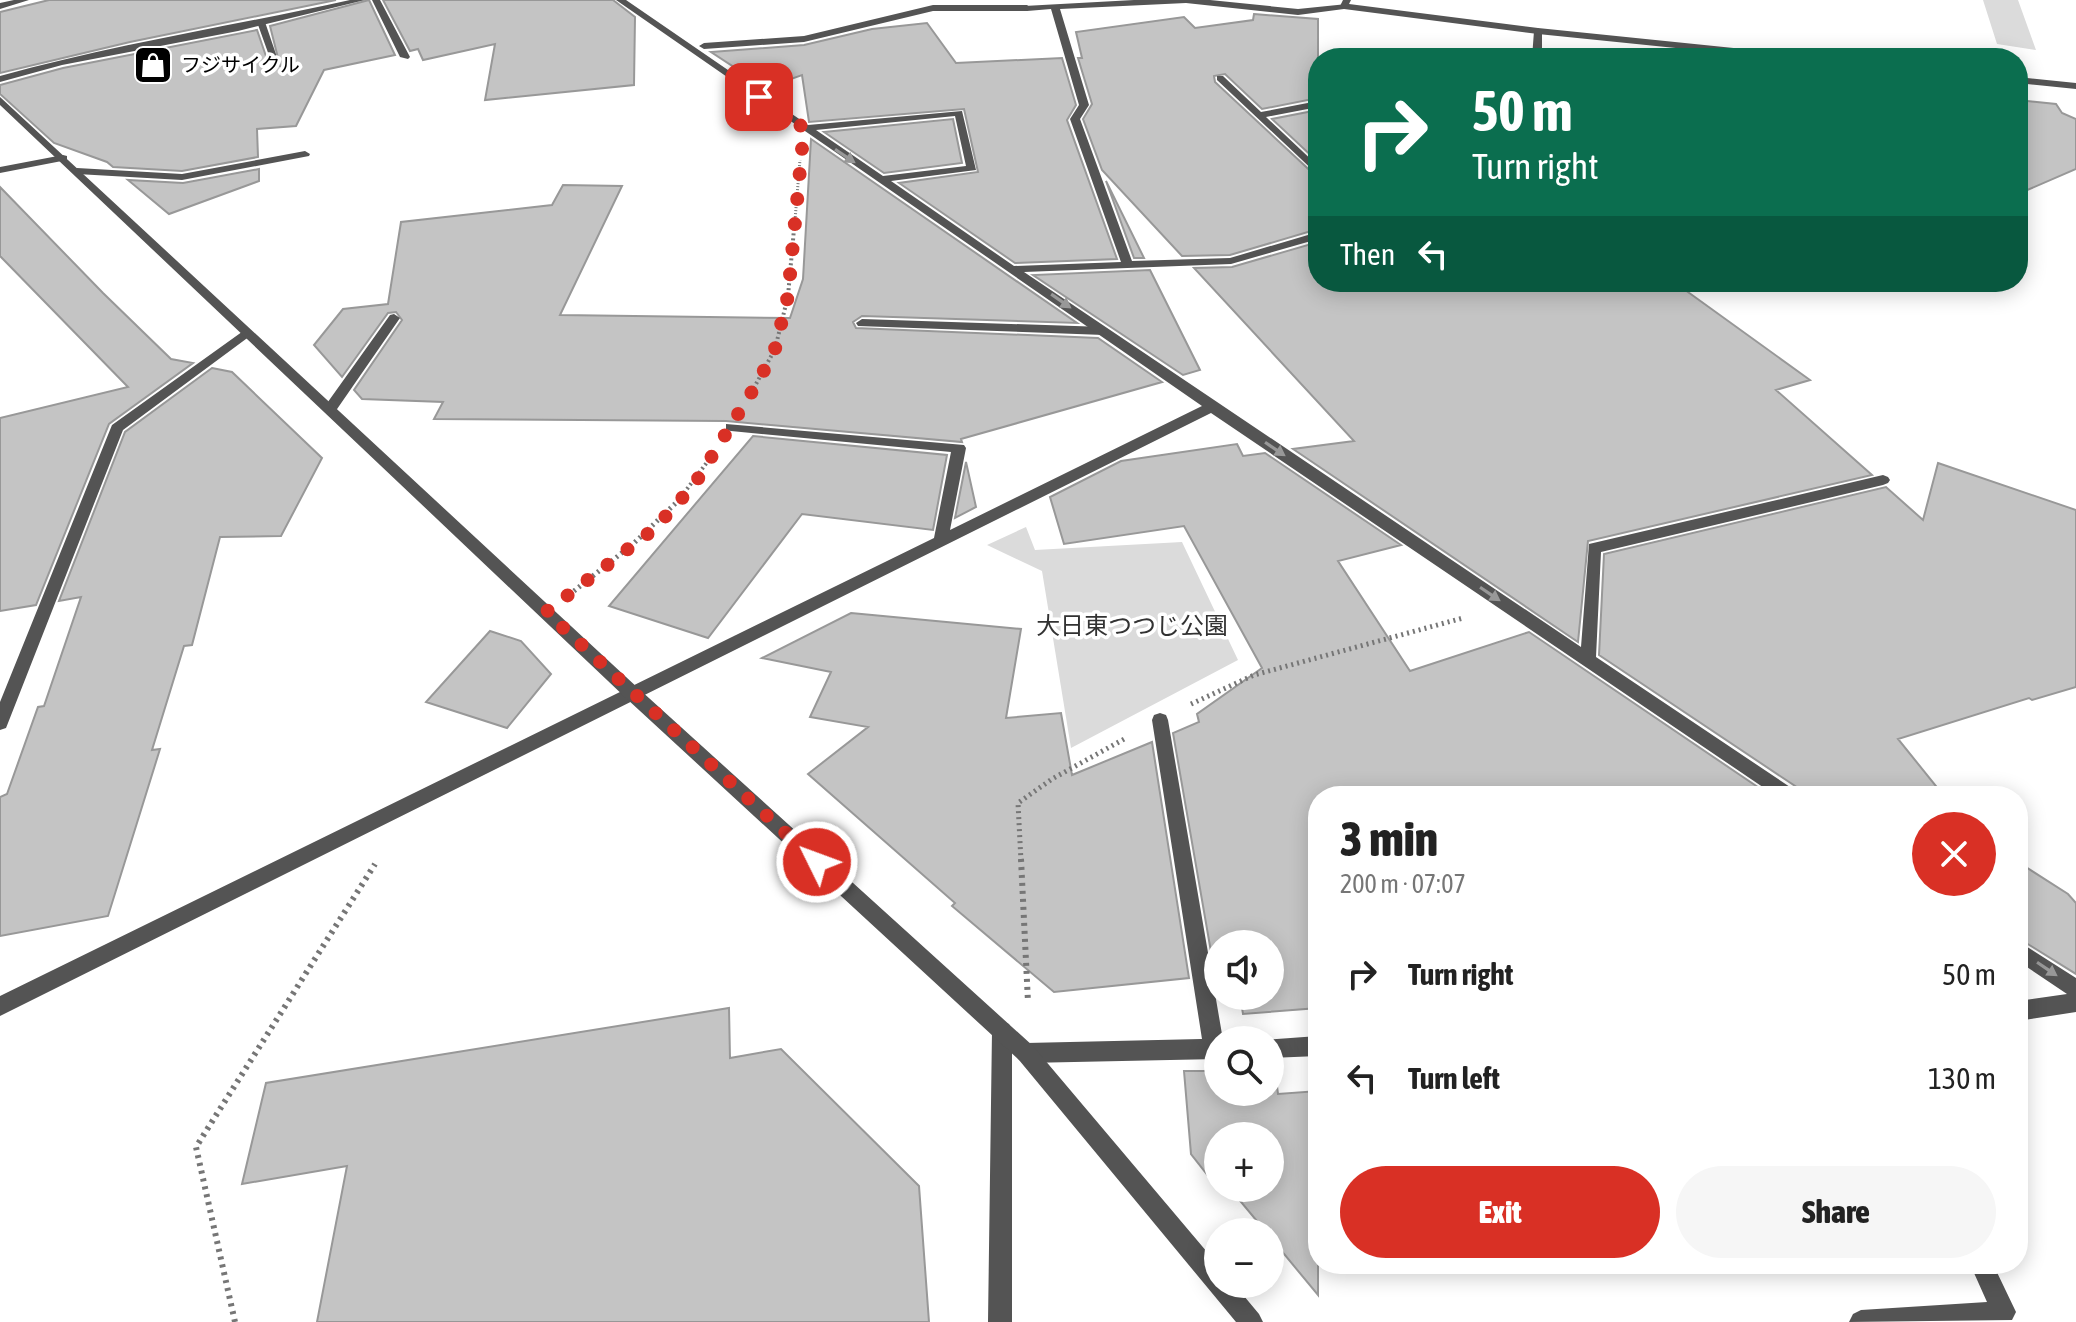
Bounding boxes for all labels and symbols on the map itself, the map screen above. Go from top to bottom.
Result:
shop icon: フジサイクル [132,44,174,86]
place label: フジサイクル [181,53,300,76]
pin [725,63,793,131]
one-way arrow [835,148,856,163]
one-way arrow [1050,293,1071,308]
one-way arrow [1264,441,1285,456]
one-way arrow [1480,587,1501,602]
park label: 大日東つつじ公園 [1036,612,1228,639]
position arrow [775,820,859,904]
one-way arrow [2036,961,2058,976]

